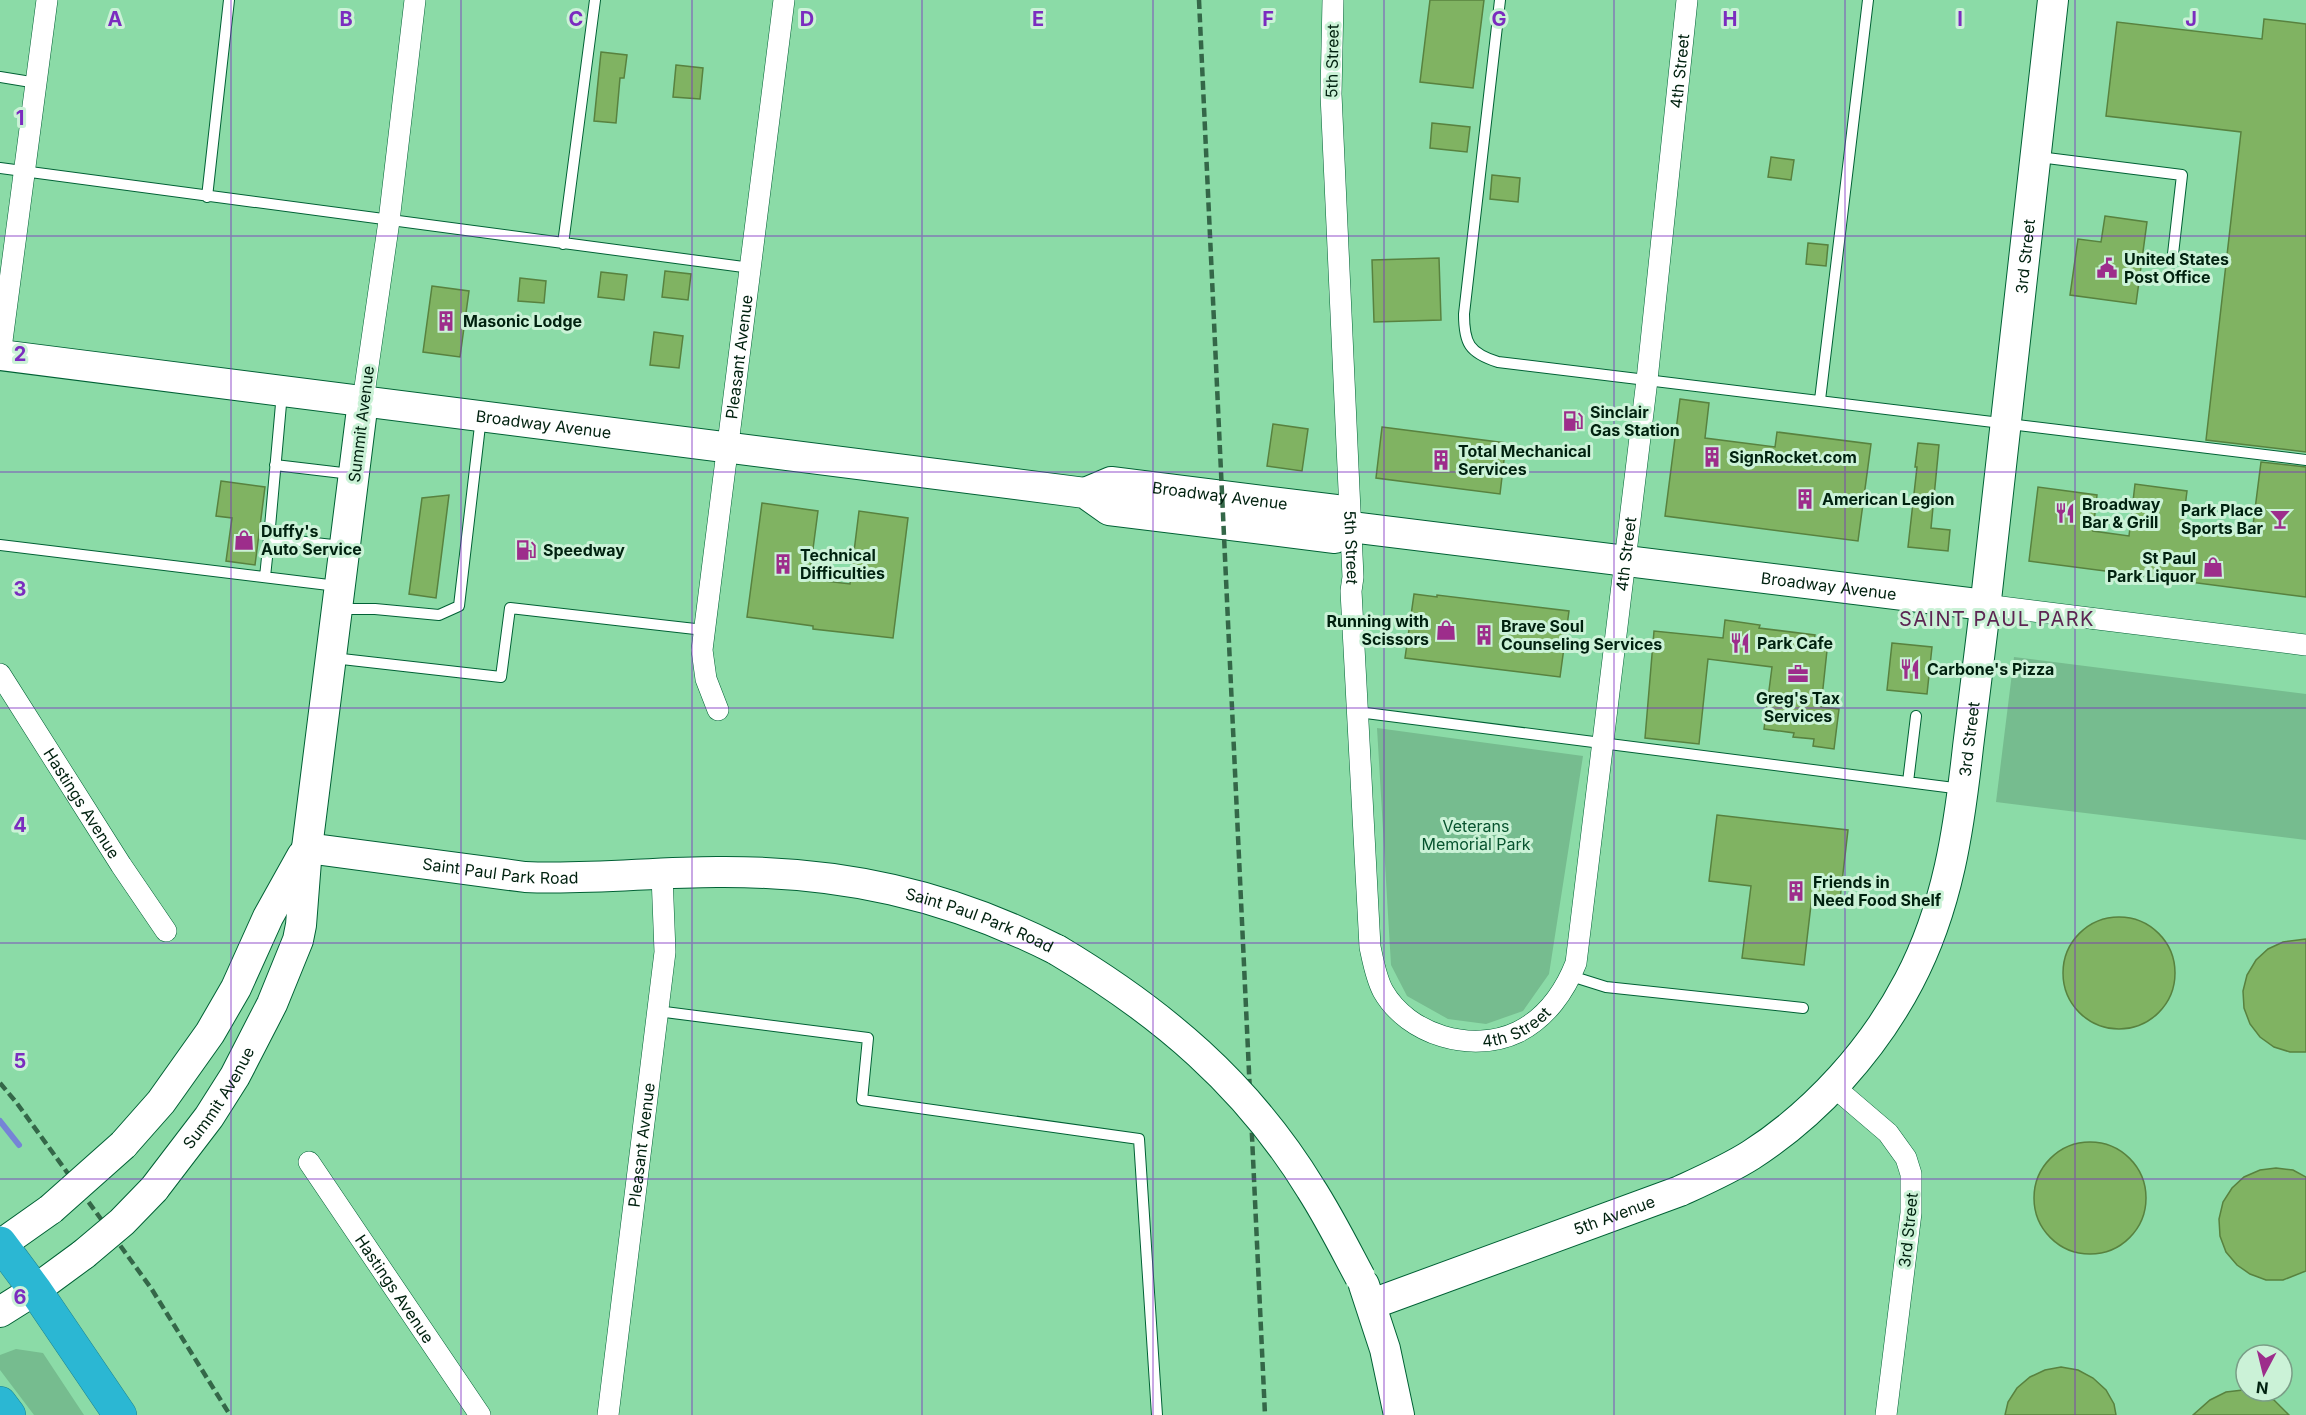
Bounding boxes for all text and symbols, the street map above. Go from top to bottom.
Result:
text: A [108,7,123,31]
text: B [339,7,353,31]
text: C [569,7,583,31]
text: D [800,7,814,31]
text: E [1032,7,1044,31]
text: F [1262,7,1274,31]
text: G [1491,7,1507,31]
text: H [1723,7,1737,31]
text: I [1957,7,1963,31]
text: J [2185,7,2197,31]
street label: 5th Street [1321,24,1343,98]
street label: 4th Street [1666,33,1693,109]
text: 1 [16,106,24,130]
street label: 3rd Street [2011,218,2039,295]
place label: United States Post Office [2124,249,2229,287]
public building icon: United States Post Office [2095,256,2119,280]
street label: Pleasant Avenue [721,293,757,420]
building icon: Masonic Lodge [434,309,458,333]
place label: Masonic Lodge [463,311,582,331]
text: 2 [14,342,26,366]
street label: Summit Avenue [344,364,378,484]
place label: Sinclair Gas Station [1590,402,1680,440]
street label: Broadway Avenue [475,406,613,443]
fuel station icon: Sinclair Gas Station [1561,409,1585,433]
place label: Total Mechanical Services [1458,441,1591,479]
building icon: SignRocket.com [1700,445,1724,469]
place label: SignRocket.com [1729,447,1857,467]
building icon: Total Mechanical Services [1429,448,1453,472]
street label: Broadway Avenue [1151,477,1289,514]
building icon: American Legion [1793,487,1817,511]
place label: American Legion [1822,489,1954,509]
place label: Broadway Bar & Grill [2082,494,2161,532]
place label: Park Place Sports Bar [2181,500,2263,538]
restaurant icon: Broadway Bar & Grill [2053,501,2077,525]
bar icon: Park Place Sports Bar [2268,507,2292,531]
street label: 5th Street [1340,510,1363,586]
street label: 4th Street [1611,516,1640,592]
place label: Duffy's Auto Service [261,521,362,559]
shop icon: Duffy's Auto Service [232,528,256,552]
fuel station icon: Speedway [514,538,538,562]
place label: Speedway [543,540,625,560]
place label: Technical Difficulties [800,545,885,583]
place label: St Paul Park Liquor [2107,548,2196,586]
building icon: Technical Difficulties [771,552,795,576]
shop icon: St Paul Park Liquor [2201,555,2225,579]
street label: Broadway Avenue [1760,568,1898,604]
text: 3 [14,577,26,601]
district label: SAINT PAUL PARK [1899,607,2095,631]
place label: Running with Scissors [1327,611,1429,649]
place label: Brave Soul Counseling Services [1501,616,1662,654]
shop icon: Running with Scissors [1434,618,1458,642]
building icon: Brave Soul Counseling Services [1472,623,1496,647]
restaurant icon: Park Cafe [1728,631,1752,655]
place label: Park Cafe [1757,633,1833,653]
restaurant icon: Carbone's Pizza [1898,657,1922,681]
place label: Carbone's Pizza [1927,659,2054,679]
office icon: Greg's Tax Services [1786,662,1810,686]
place label: Greg's Tax Services [1756,688,1840,726]
street label: 3rd Street [1955,701,1984,778]
street label: Hastings Avenue [39,744,124,862]
text: 4 [13,813,27,837]
park label: Veterans Memorial Park [1421,816,1531,854]
street label: Saint Paul Park Road [421,853,579,888]
place label: Friends in Need Food Shelf [1813,872,1942,910]
building icon: Friends in Need Food Shelf [1784,879,1808,903]
street label: Saint Paul Park Road [903,883,1057,957]
street label: 4th Street [1481,1003,1555,1051]
street label: Summit Avenue [178,1043,258,1153]
text: 5 [14,1049,26,1073]
street label: Pleasant Avenue [624,1082,659,1208]
street label: 5th Avenue [1571,1191,1658,1239]
street label: 3rd Street [1894,1192,1922,1268]
street label: Hastings Avenue [351,1231,438,1347]
text: 6 [14,1285,27,1309]
north arrow [2234,1343,2294,1403]
text: N [2255,1377,2269,1399]

